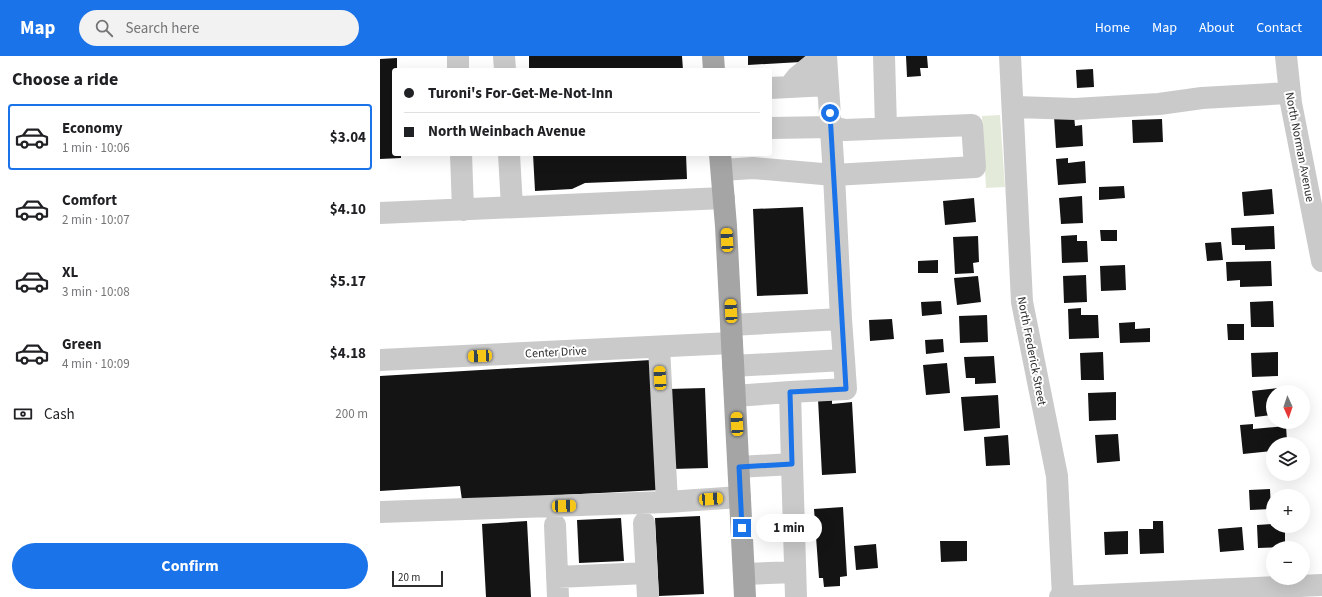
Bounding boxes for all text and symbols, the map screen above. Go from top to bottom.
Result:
search box [79,10,359,46]
text: Map [20,15,55,42]
icon: search [93,17,115,39]
text: Search here [125,18,199,39]
text: Home [1095,18,1130,38]
text: Map [1152,18,1177,38]
text: About [1199,18,1234,38]
text: Contact [1256,18,1302,38]
text: Choose a ride [12,67,118,92]
text: Turoni's For-Get-Me-Not-Inn [428,83,613,104]
street label: North Norman Avenue [1280,91,1319,204]
route start [821,104,839,122]
text: Economy [62,118,123,139]
icon: car [14,119,50,155]
text: North Weinbach Avenue [428,121,586,142]
text: $3.04 [330,127,366,148]
text: 1 min · 10:06 [62,139,130,157]
text: Comfort [62,190,117,211]
icon: car [14,191,50,227]
text: $4.10 [330,199,366,220]
text: 2 min · 10:07 [62,211,130,229]
car [720,228,734,252]
text: XL [62,262,78,283]
icon: car [14,263,50,299]
text: $5.17 [330,271,366,292]
text: 3 min · 10:08 [62,283,130,301]
street label: North Frederick Street [1013,295,1050,407]
car [724,299,738,323]
text: Green [62,334,102,355]
icon: car [14,335,50,371]
street label: Center Drive [525,342,587,363]
text: $4.18 [330,343,366,364]
car [468,349,492,363]
text: 4 min · 10:09 [62,355,130,373]
car [653,366,667,390]
north arrow [1266,385,1310,429]
map controls [1266,385,1310,585]
icon: cash [12,403,34,425]
text: Cash [44,404,75,425]
text: 200 m [335,405,368,423]
car [730,412,744,436]
button: layers [1266,437,1310,481]
button: + [1266,489,1310,533]
car [699,492,723,506]
car [552,500,576,512]
callout: 1 min [756,514,822,542]
route end [733,519,751,537]
text: 1 min [773,519,805,537]
button: − [1266,541,1310,585]
button: Confirm [12,543,368,589]
scale bar [392,569,443,588]
text: 20 m [398,570,420,585]

